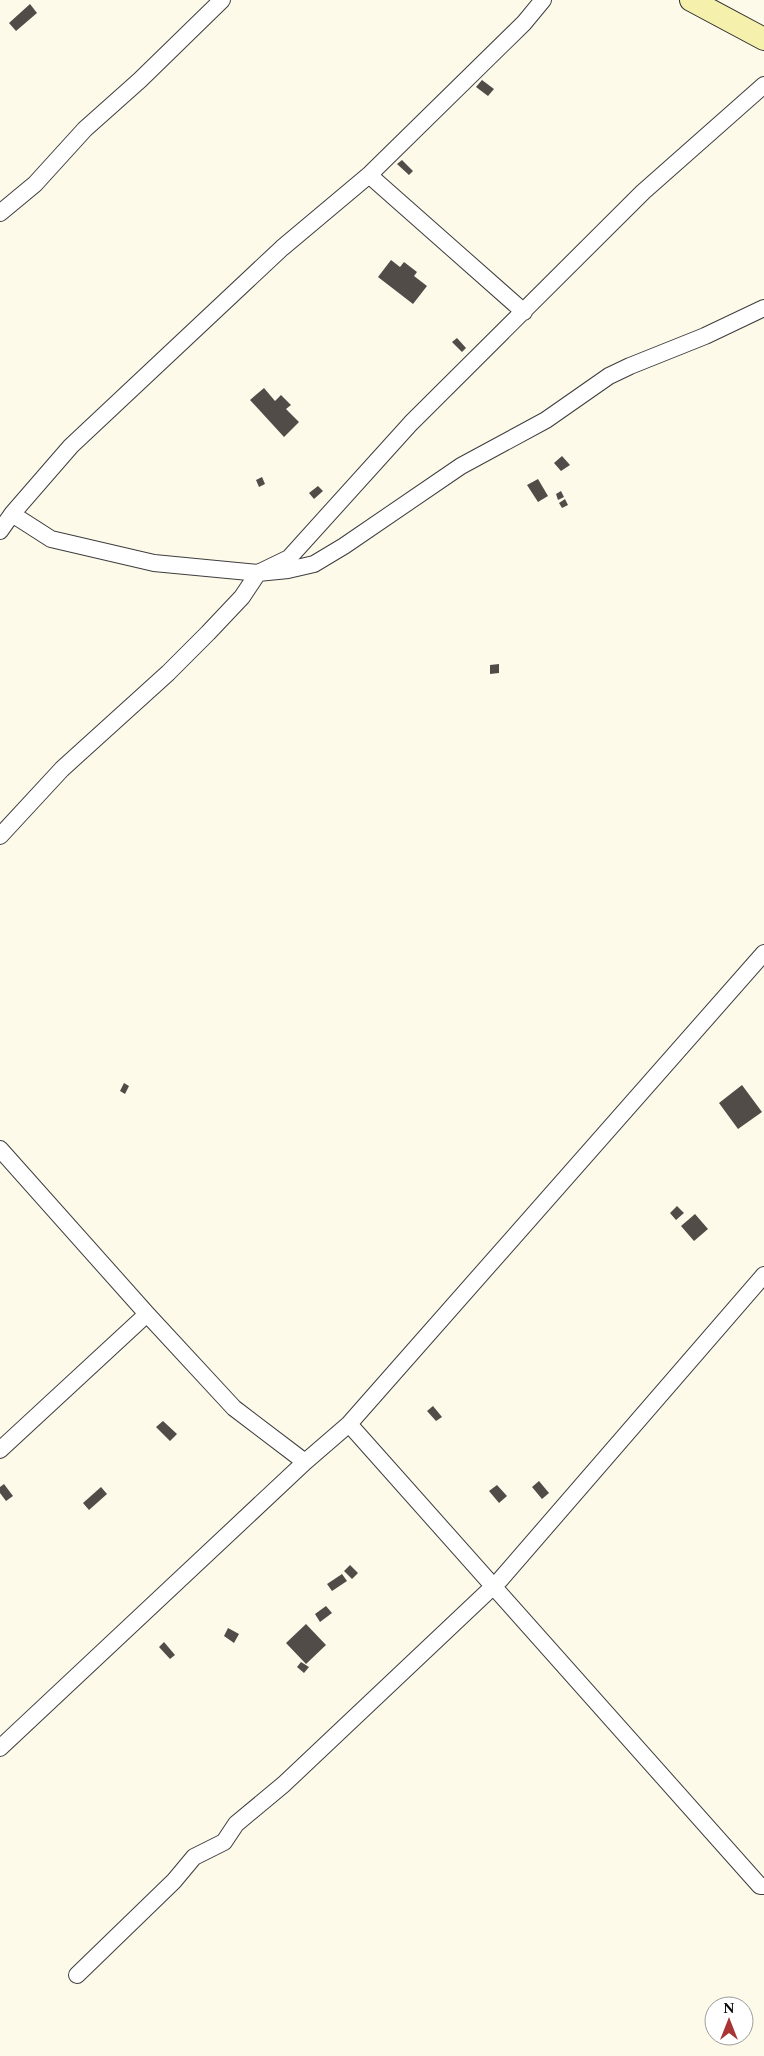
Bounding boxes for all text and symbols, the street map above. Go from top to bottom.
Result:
north arrow [704,1996,754,2046]
text: N [723,1998,735,2019]

